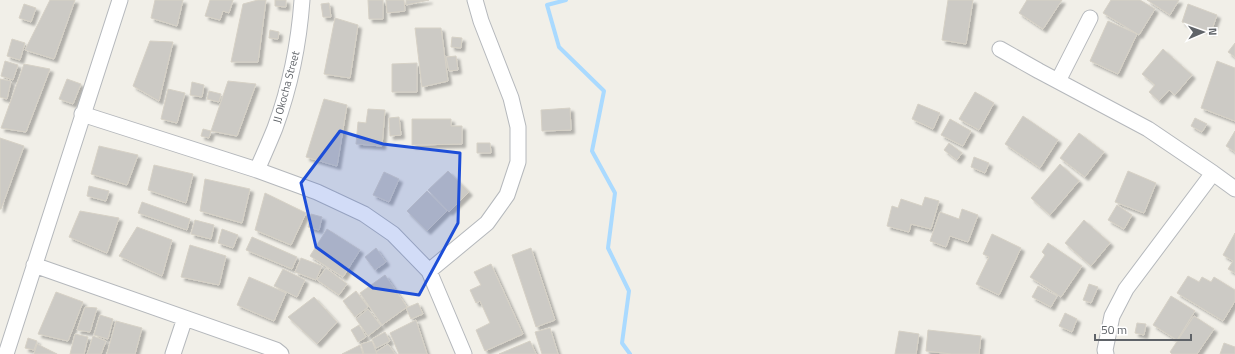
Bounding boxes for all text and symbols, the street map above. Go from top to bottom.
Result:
north arrow [1183,12,1223,52]
text: N [1205,28,1221,36]
street label: JJ Okocha Street [269,49,303,125]
scale bar [1095,316,1191,342]
text: 50 m [1101,320,1127,339]

